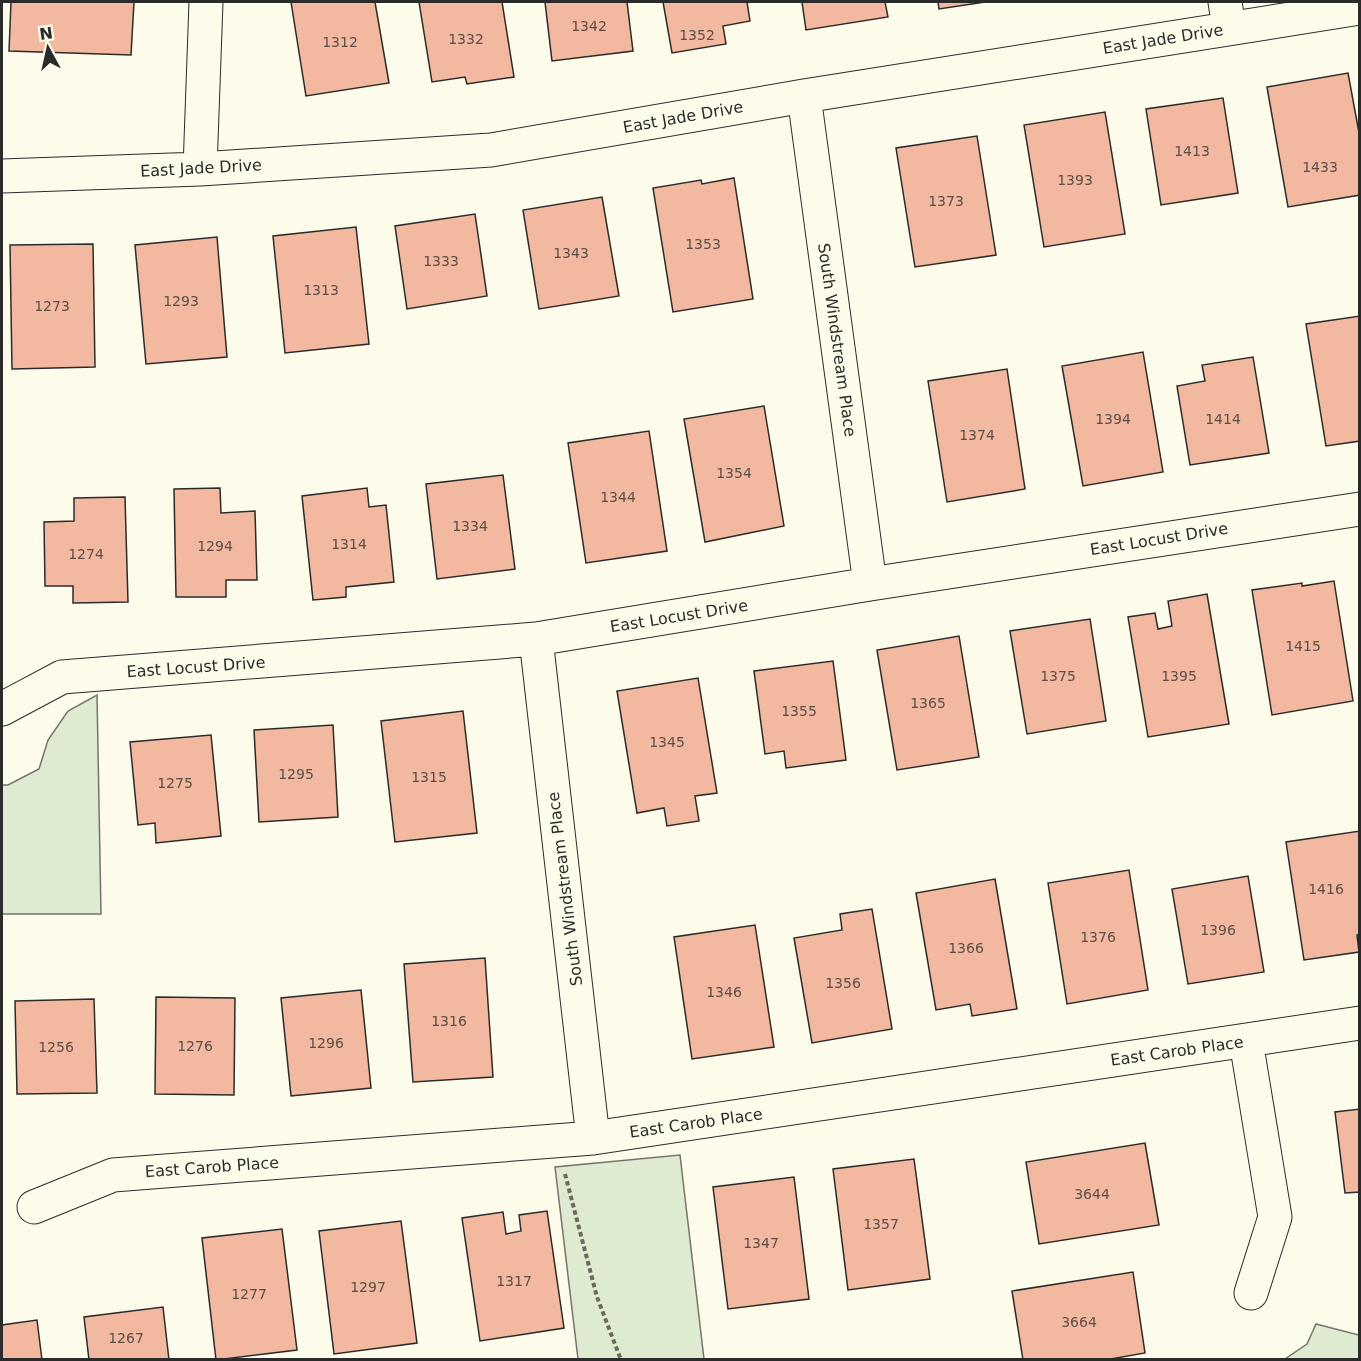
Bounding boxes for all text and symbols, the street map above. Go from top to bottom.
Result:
north arrow [18,18,78,78]
house number: 1342 [571,18,607,34]
street label: East Jade Drive [1101,20,1225,58]
text: N [38,23,54,44]
house number: 1352 [679,27,715,43]
house number: 1332 [448,31,484,47]
house number: 1312 [322,34,358,50]
street label: East Jade Drive [621,97,745,137]
house number: 1413 [1174,143,1210,159]
street label: East Jade Drive [140,155,262,181]
house number: 1433 [1302,159,1338,175]
house number: 1393 [1057,172,1093,188]
house number: 1373 [928,193,964,209]
house number: 1353 [685,236,721,252]
street label: South Windstream Place [814,242,860,438]
house number: 1343 [553,245,589,261]
house number: 1333 [423,253,459,269]
house number: 1313 [303,282,339,298]
house number: 1293 [163,293,199,309]
house number: 1273 [34,298,70,314]
house number: 1394 [1095,411,1131,427]
house number: 1414 [1205,411,1241,427]
house number: 1374 [959,427,995,443]
house number: 1354 [716,465,752,481]
house number: 1344 [600,489,636,505]
house number: 1334 [452,518,488,534]
street label: East Locust Drive [1089,519,1229,559]
house number: 1314 [331,536,367,552]
house number: 1294 [197,538,233,554]
house number: 1274 [68,546,104,562]
street label: East Locust Drive [609,596,749,636]
house number: 1415 [1285,638,1321,654]
street label: East Locust Drive [126,653,266,681]
house number: 1375 [1040,668,1076,684]
house number: 1395 [1161,668,1197,684]
house number: 1365 [910,695,946,711]
house number: 1355 [781,703,817,719]
house number: 1345 [649,734,685,750]
house number: 1295 [278,766,314,782]
house number: 1315 [411,769,447,785]
house number: 1275 [157,775,193,791]
street label: South Windstream Place [544,791,586,987]
house number: 1416 [1308,881,1344,897]
house number: 1396 [1200,922,1236,938]
house number: 1376 [1080,929,1116,945]
house number: 1366 [948,940,984,956]
house number: 1356 [825,975,861,991]
house number: 1346 [706,984,742,1000]
house number: 1316 [431,1013,467,1029]
street label: East Carob Place [1109,1032,1245,1070]
house number: 1296 [308,1035,344,1051]
house number: 1276 [177,1038,213,1054]
house number: 1256 [38,1039,74,1055]
street label: East Carob Place [628,1104,764,1142]
street label: East Carob Place [144,1153,280,1181]
house number: 3644 [1074,1186,1110,1202]
house number: 1357 [863,1216,899,1232]
house number: 1347 [743,1235,779,1251]
house number: 1317 [496,1273,532,1289]
house number: 1297 [350,1279,386,1295]
house number: 1277 [231,1286,267,1302]
house number: 3664 [1061,1314,1097,1330]
house number: 1267 [108,1330,144,1346]

